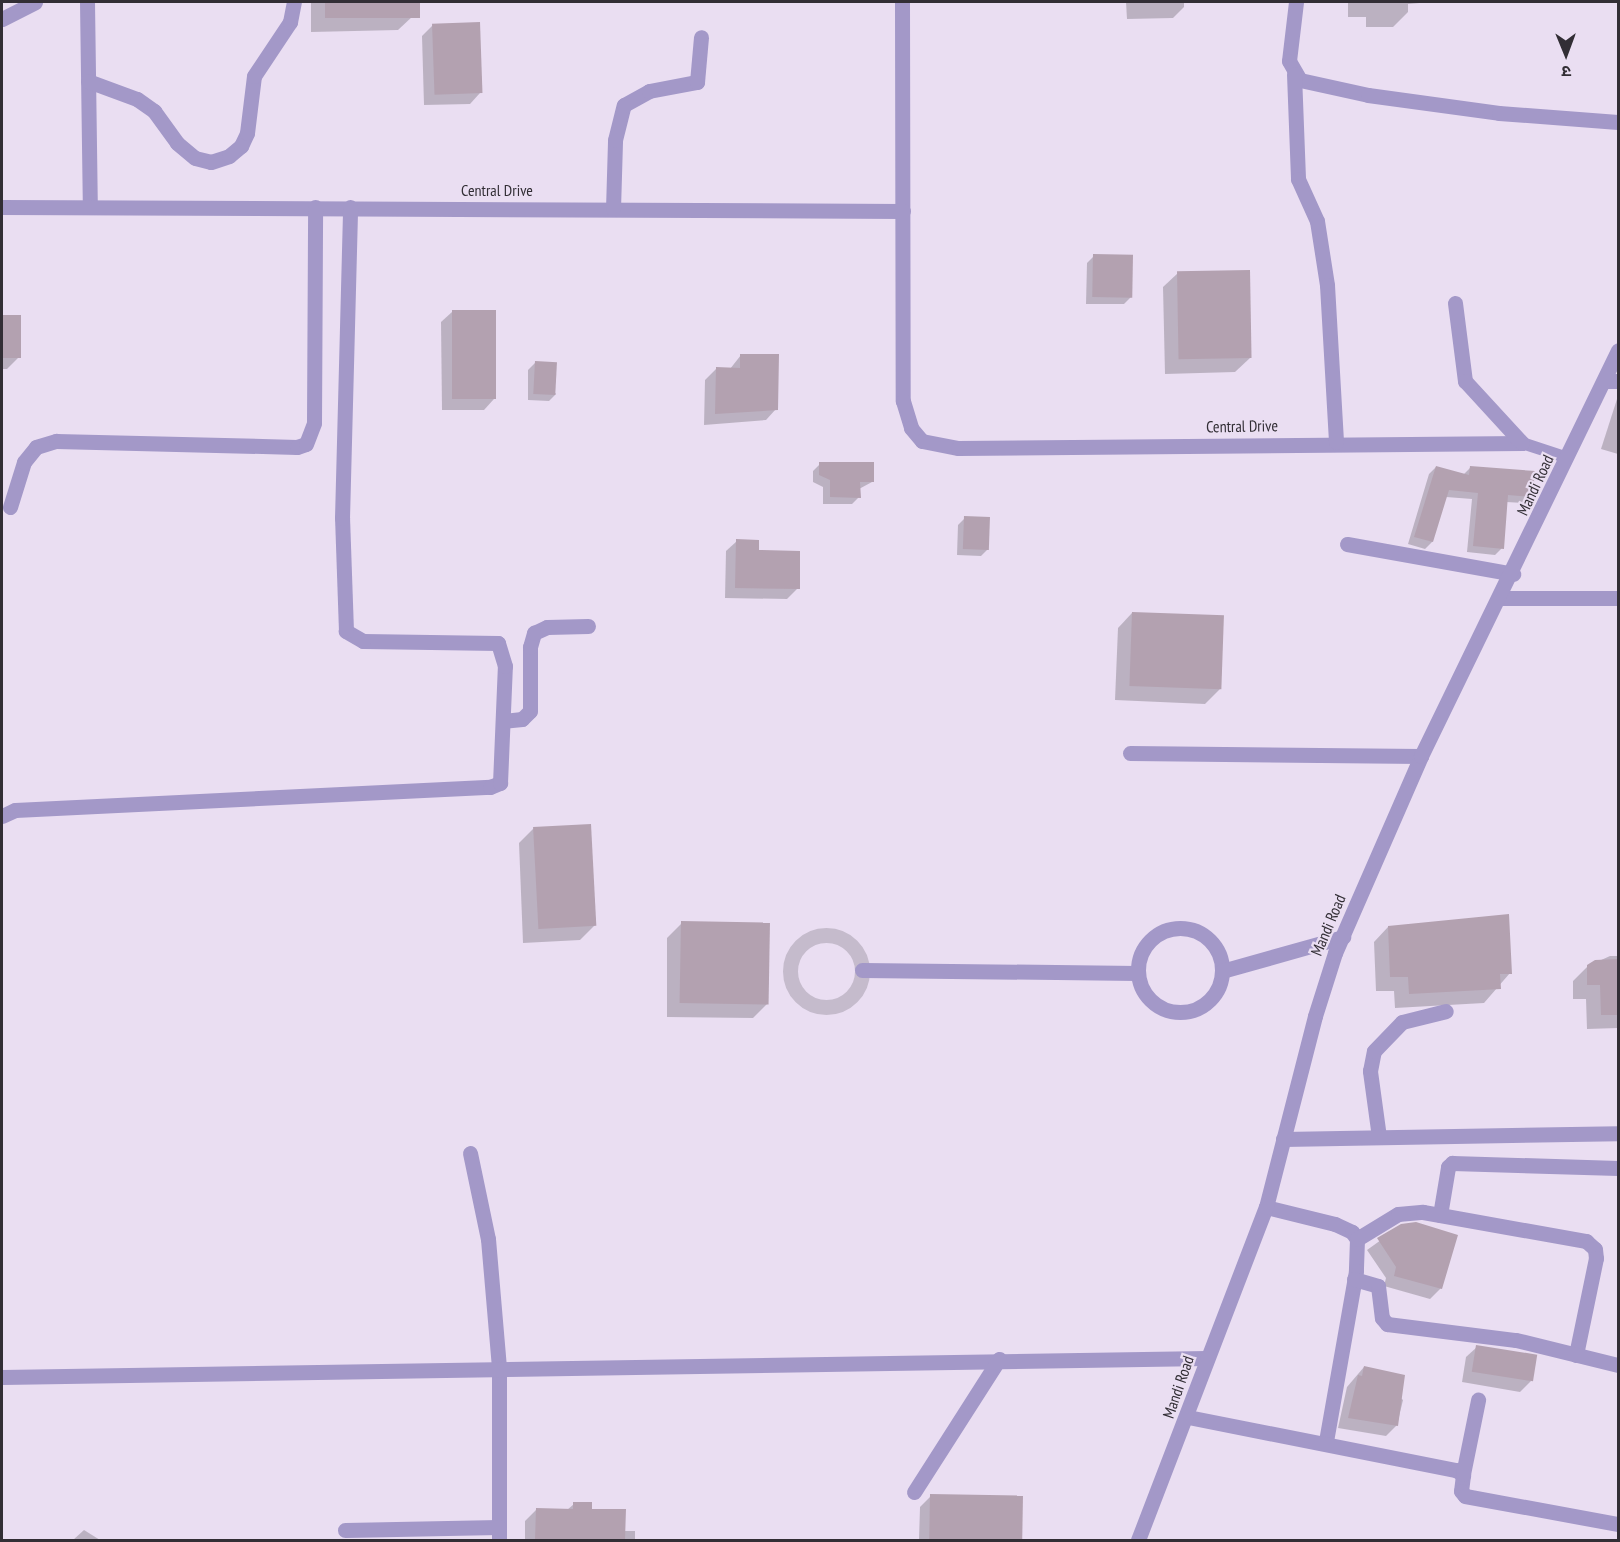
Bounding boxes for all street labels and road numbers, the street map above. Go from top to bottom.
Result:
street label: Central Drive [461,180,533,200]
street label: Central Drive [1206,416,1278,436]
street label: Mandi Road [1513,452,1557,518]
street label: Mandi Road [1307,891,1349,959]
street label: Mandi Road [1158,1353,1198,1421]

